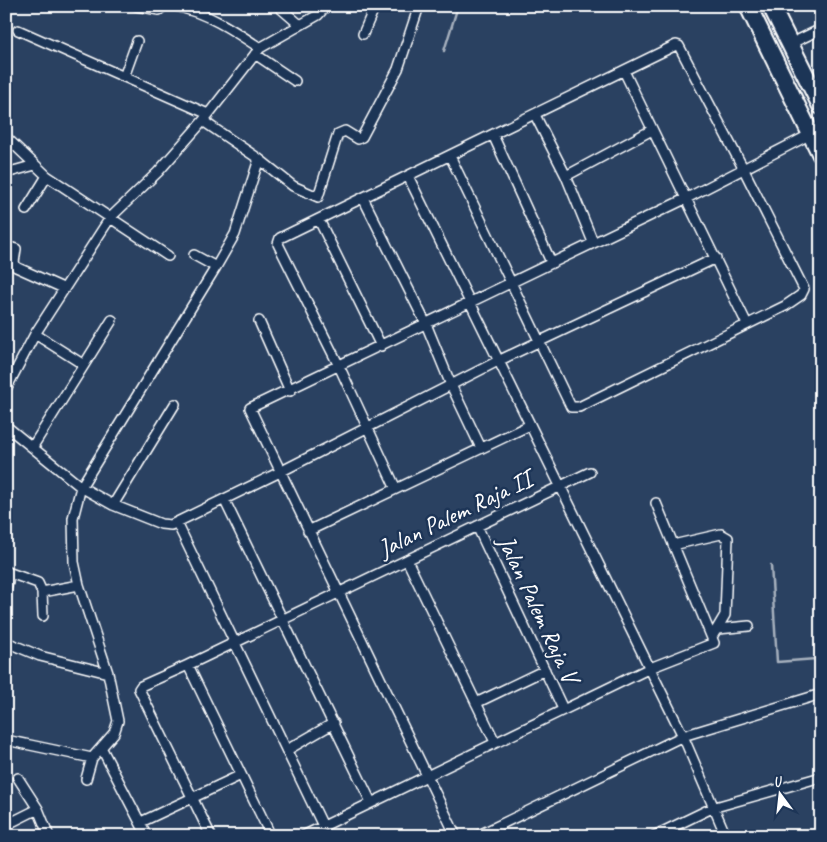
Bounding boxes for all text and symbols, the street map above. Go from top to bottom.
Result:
street label: Jalan Palem Raja II [372,461,542,565]
street label: Jalan Palem Raja V [489,529,588,692]
north arrow [754,770,804,820]
text: U [771,772,785,791]

